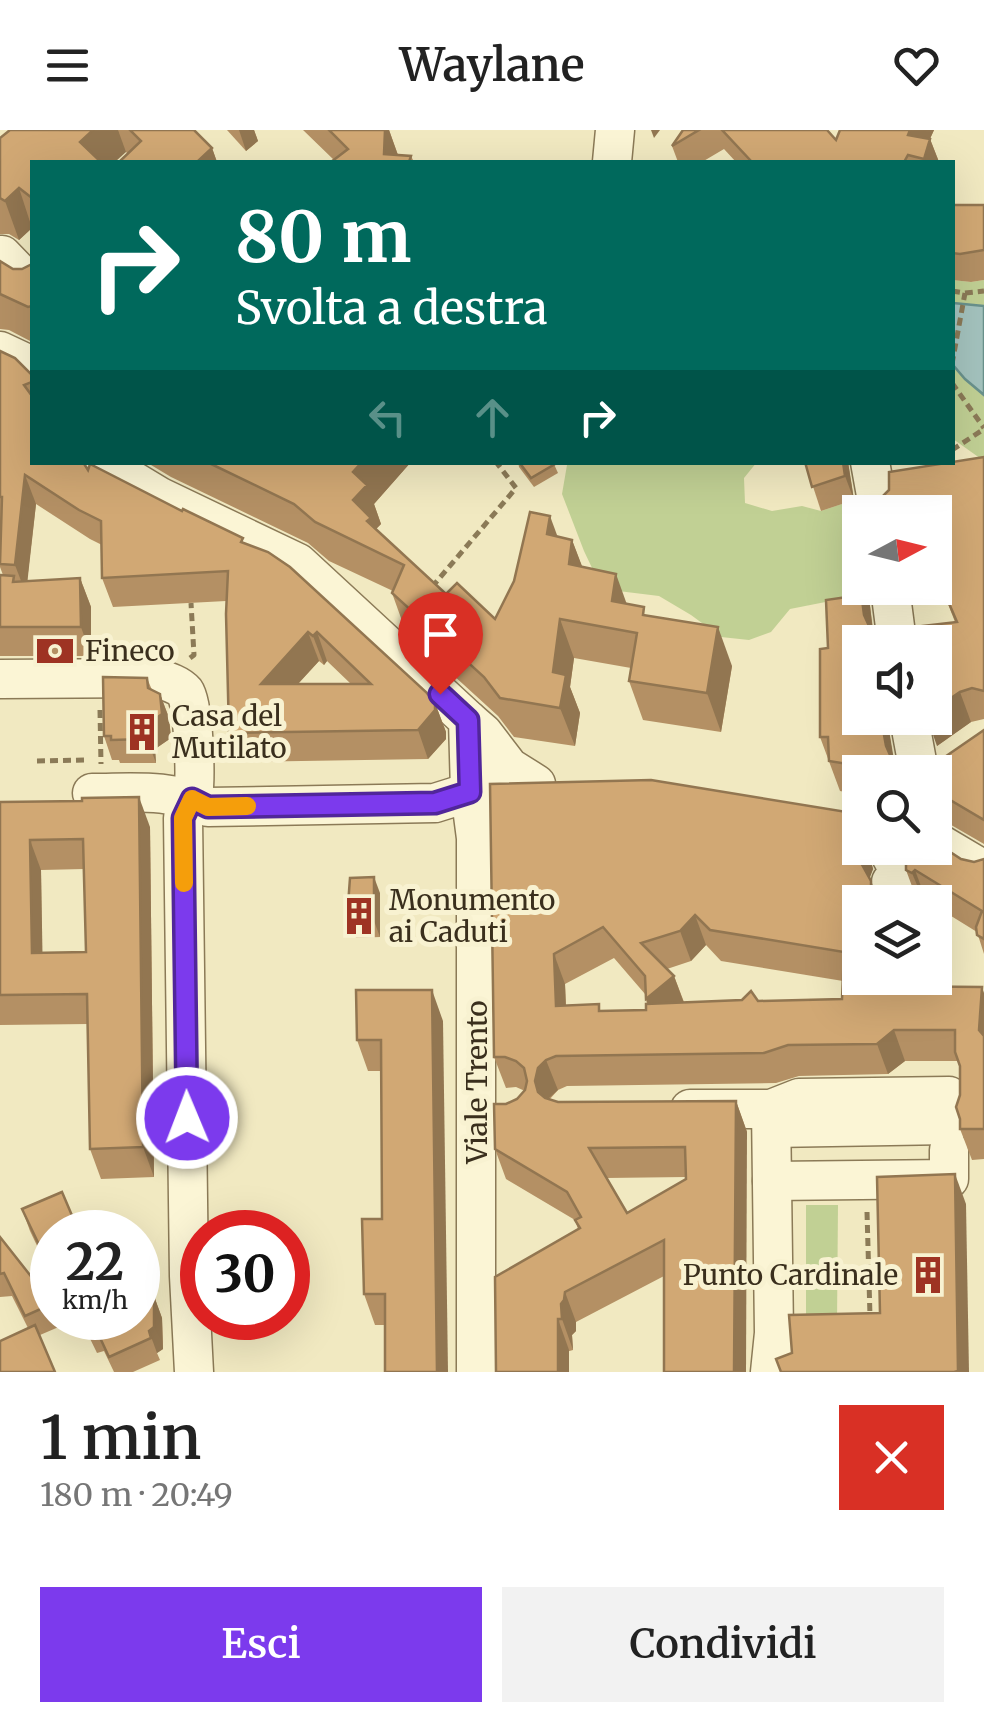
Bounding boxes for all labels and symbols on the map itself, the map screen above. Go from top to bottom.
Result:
north arrow [842,495,952,605]
pin [398,592,483,695]
bank icon: Fineco [34,630,76,672]
place label: Fineco [85,633,175,669]
place label: Casa del Mutilato [172,698,287,766]
building icon: Casa del Mutilato [121,711,163,753]
place label: Monumento ai Caduti [389,882,555,950]
building icon: Monumento ai Caduti [338,895,380,937]
street label: Viale Trento [459,1000,495,1165]
position arrow [135,1066,239,1170]
speed limit sign: 30 [180,1210,310,1340]
building icon: Punto Cardinale [907,1254,949,1296]
place label: Punto Cardinale [683,1257,898,1293]

